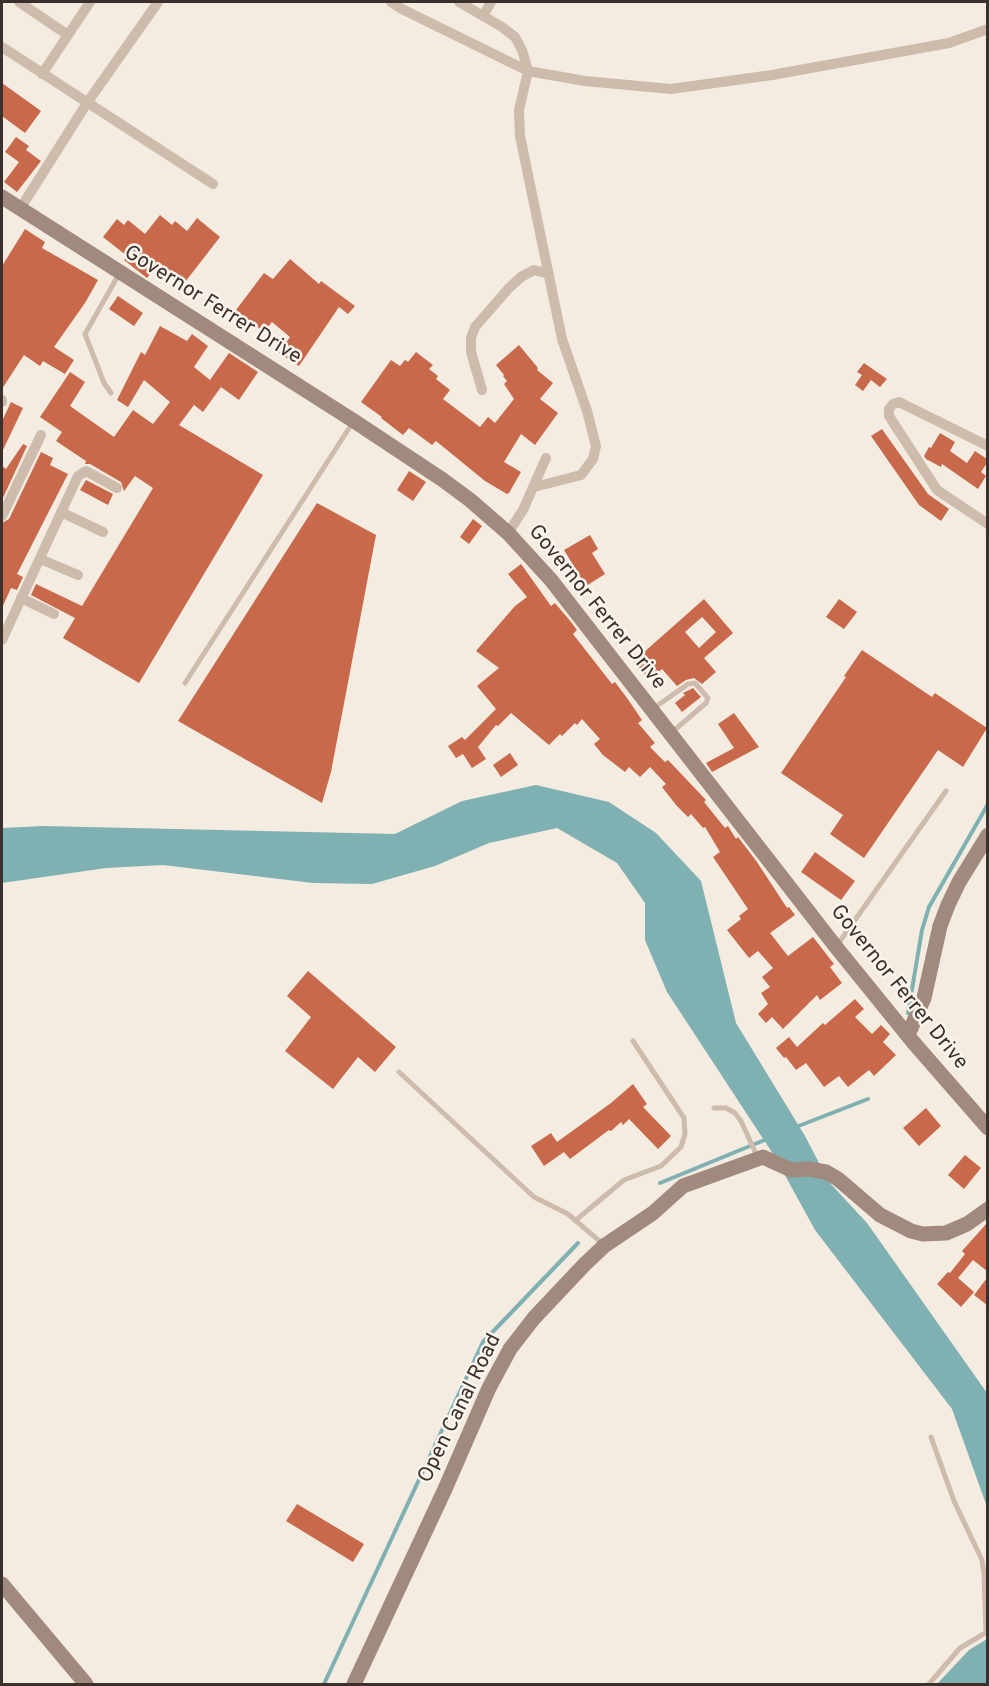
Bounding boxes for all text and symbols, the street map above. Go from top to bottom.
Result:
street label: Governor Ferrer Drive [118,241,306,371]
street label: Governor Ferrer Drive [522,520,670,696]
street label: Governor Ferrer Drive [824,900,972,1076]
street label: Open Canal Road [414,1330,508,1488]

